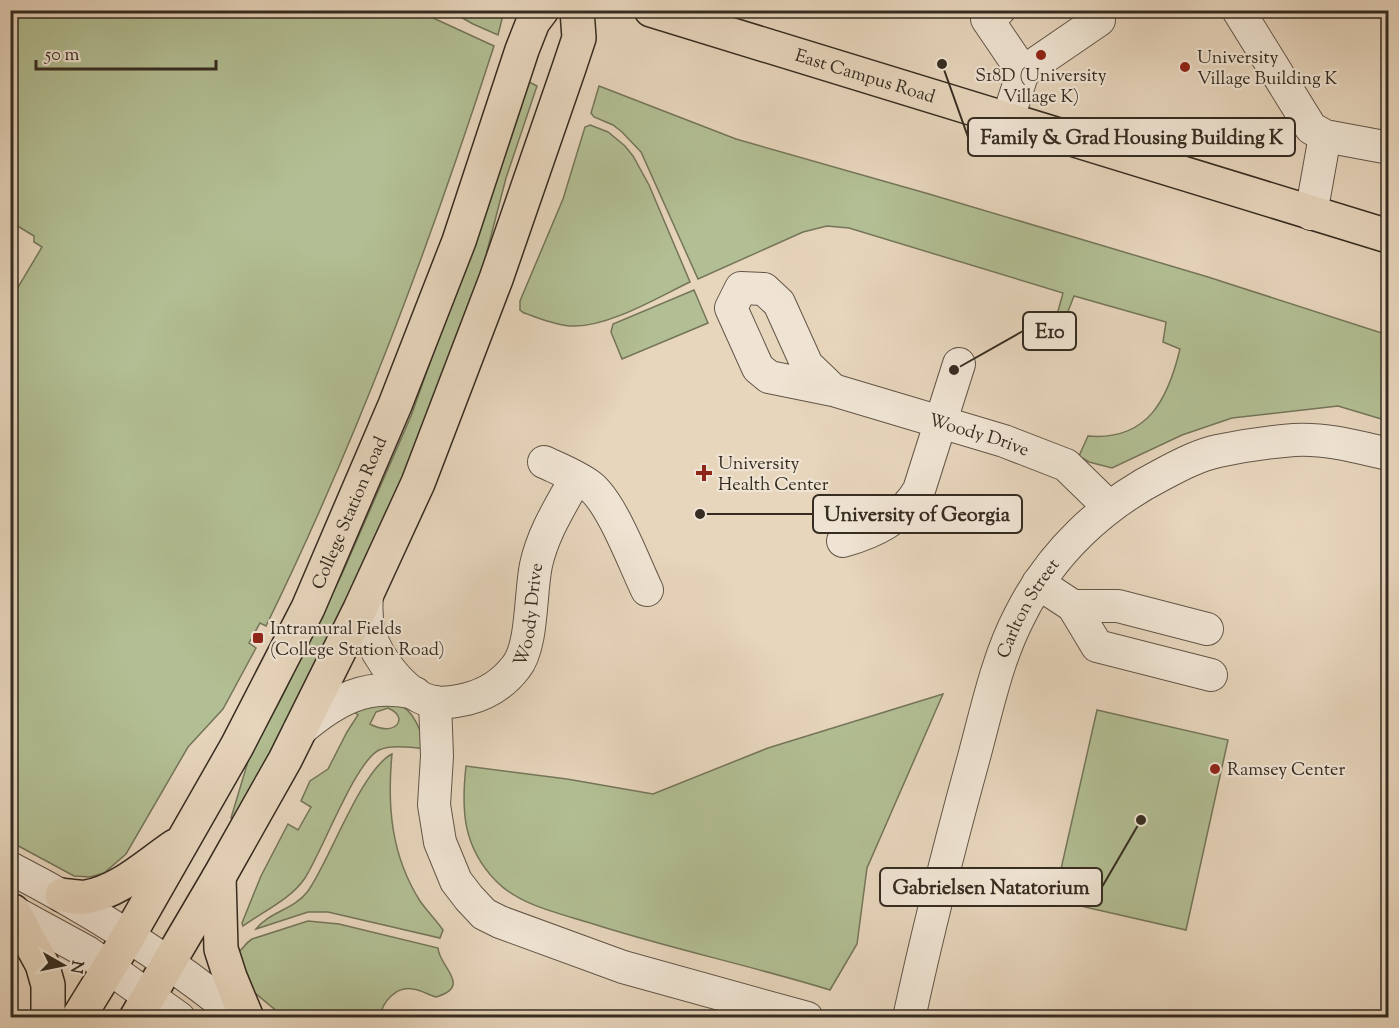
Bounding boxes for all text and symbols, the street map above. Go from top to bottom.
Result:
scale bar [36,33,216,71]
text: 50 m [44,43,80,69]
street label: East Campus Road [791,44,938,111]
place label: University Village Building K [1197,46,1338,93]
marker: S18D (University Village K) [1034,48,1048,62]
marker: University Village Building K [1178,60,1192,74]
place label: S18D (University Village K) [975,64,1107,111]
callout: Family & Grad Housing Building K [968,118,1295,156]
text: Family & Grad Housing Building K [980,125,1284,154]
callout: E10 [1023,312,1076,350]
text: E10 [1035,319,1065,348]
street label: Woody Drive [925,408,1032,464]
street label: College Station Road [306,433,395,594]
place label: University Health Center [718,452,829,499]
marker: University Health Center [695,464,713,482]
callout: University of Georgia [813,495,1022,533]
text: University of Georgia [824,502,1011,531]
street label: Carlton Street [992,554,1067,662]
street label: Woody Drive [508,561,551,671]
place label: Intramural Fields (College Station Road) [270,617,445,664]
marker: Intramural Fields (College Station Road) [251,631,265,645]
place label: Ramsey Center [1227,758,1345,784]
marker: Ramsey Center [1208,762,1222,776]
callout: Gabrielsen Natatorium [880,868,1102,906]
text: Gabrielsen Natatorium [892,875,1090,904]
north arrow [33,935,93,995]
text: N [63,959,88,975]

